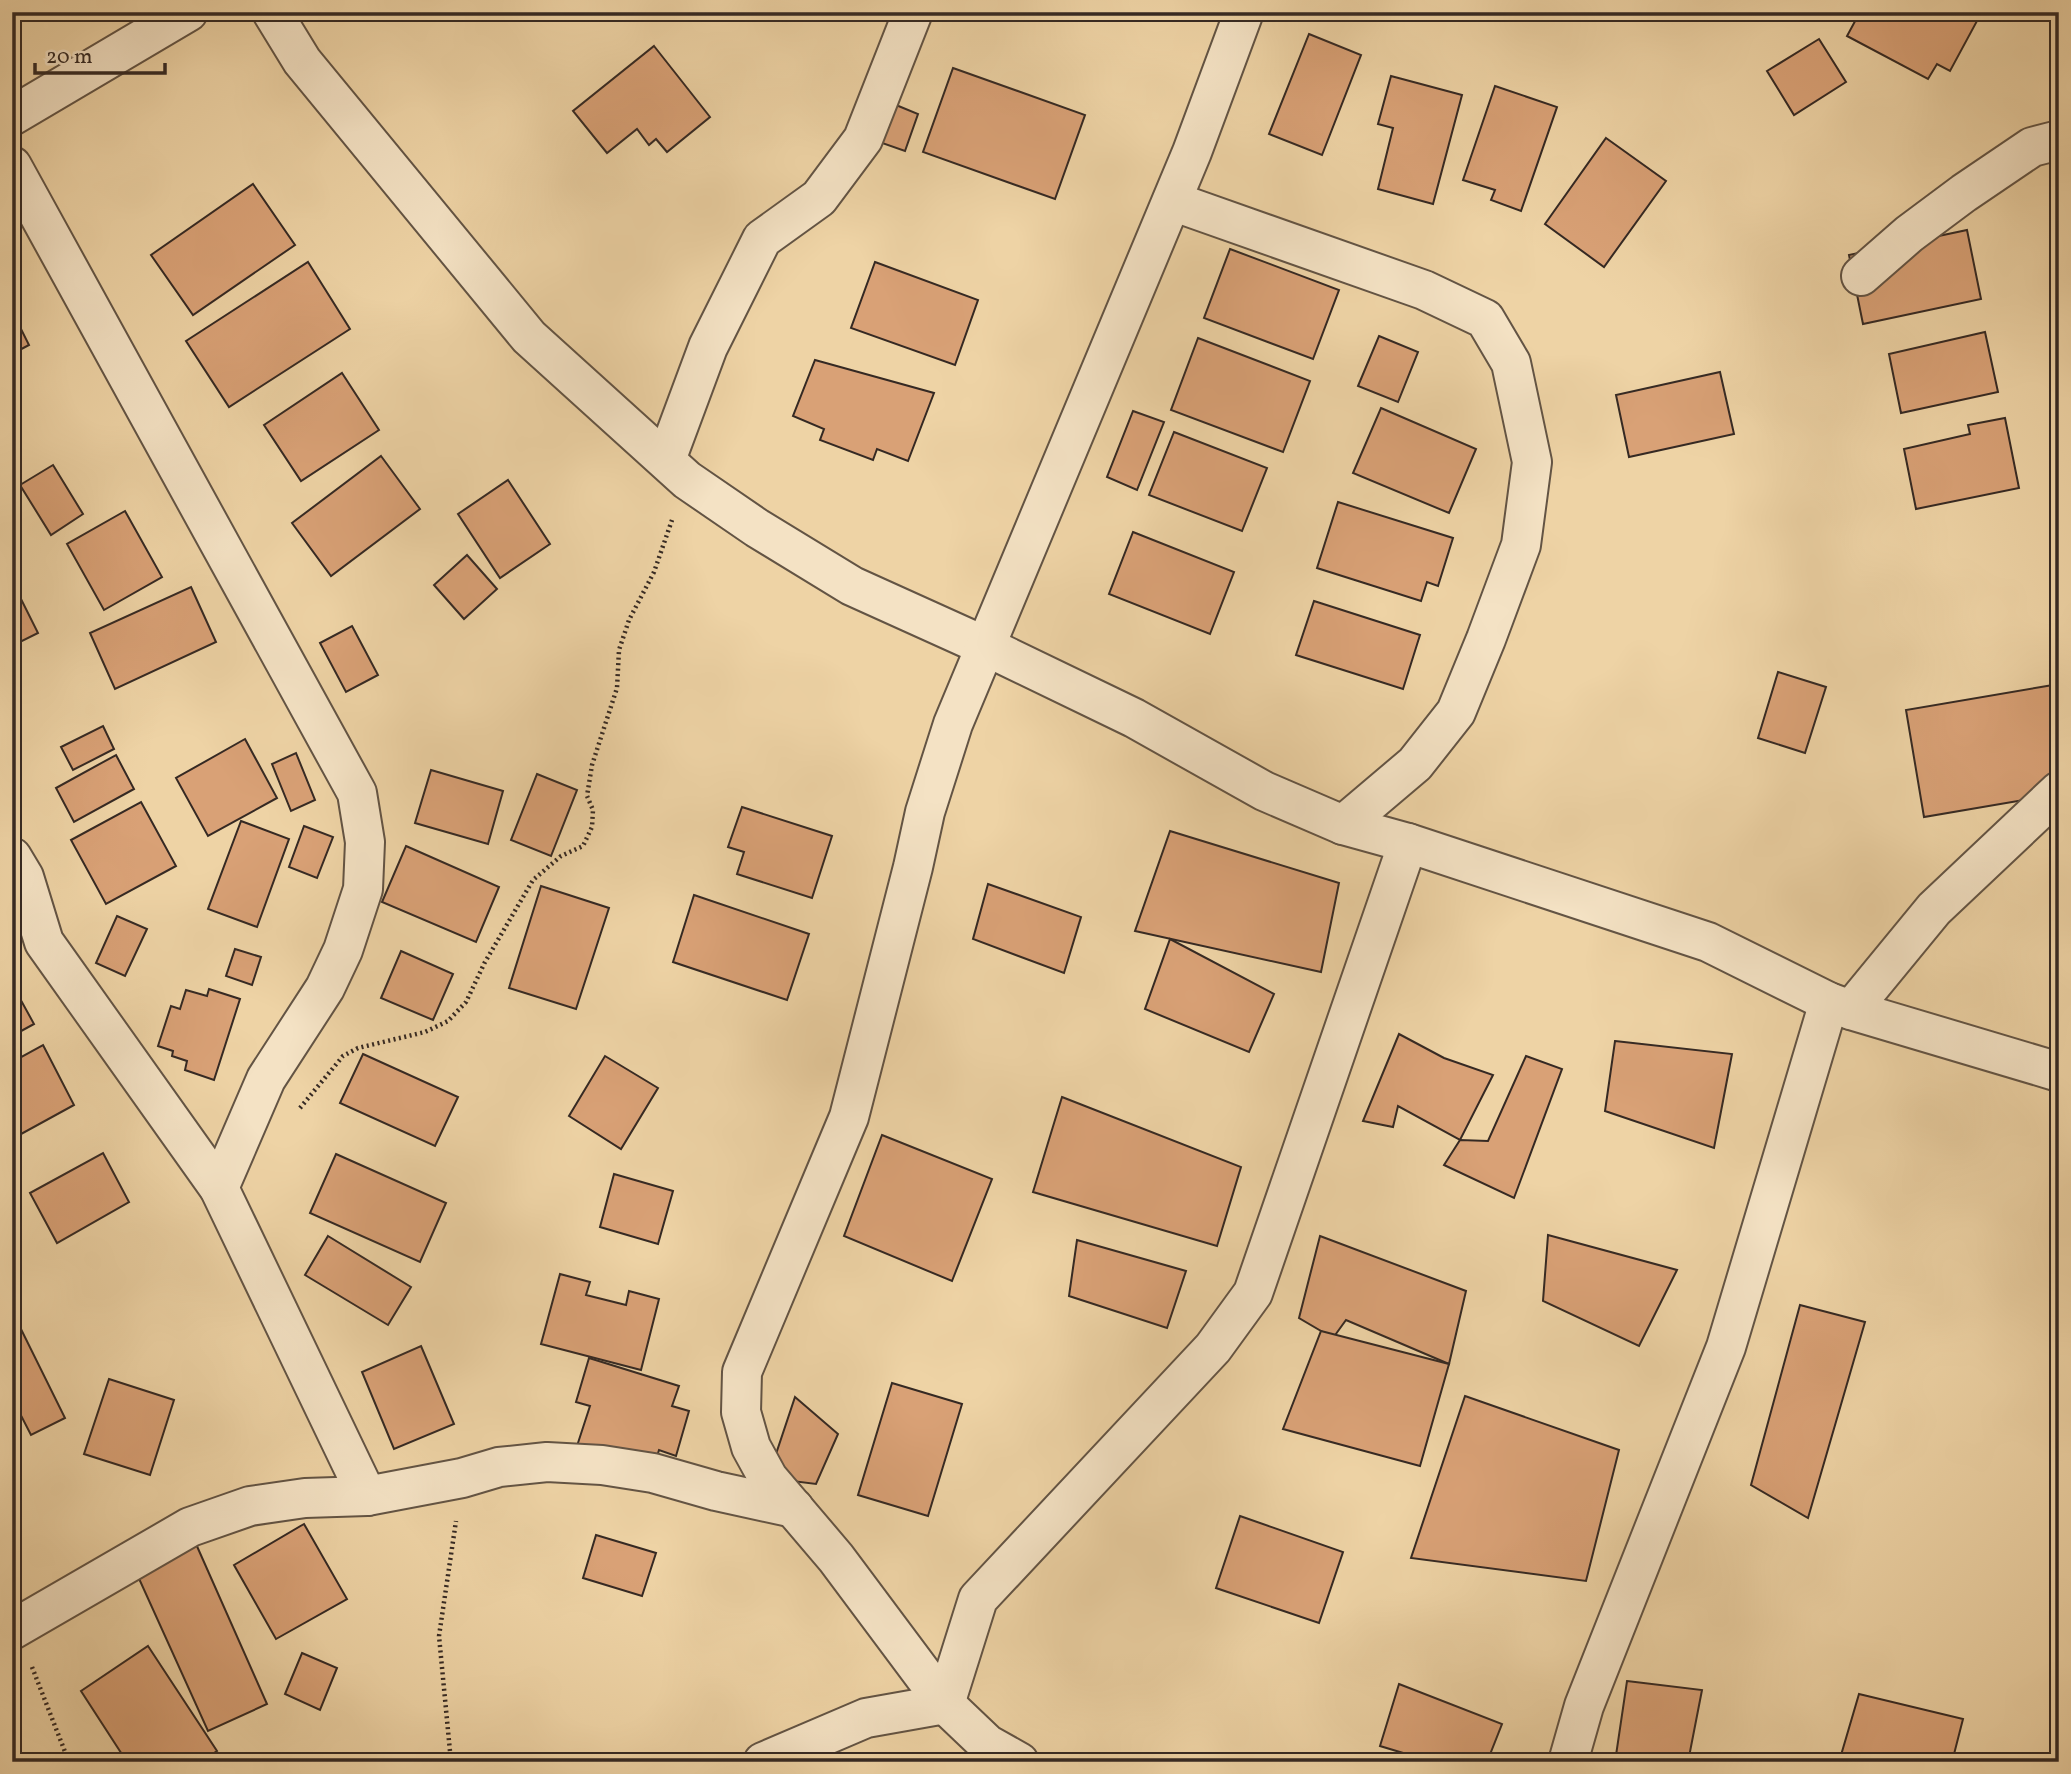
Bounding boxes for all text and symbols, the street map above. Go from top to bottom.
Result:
scale bar [35,32,164,76]
text: 20 m [46,43,92,72]

